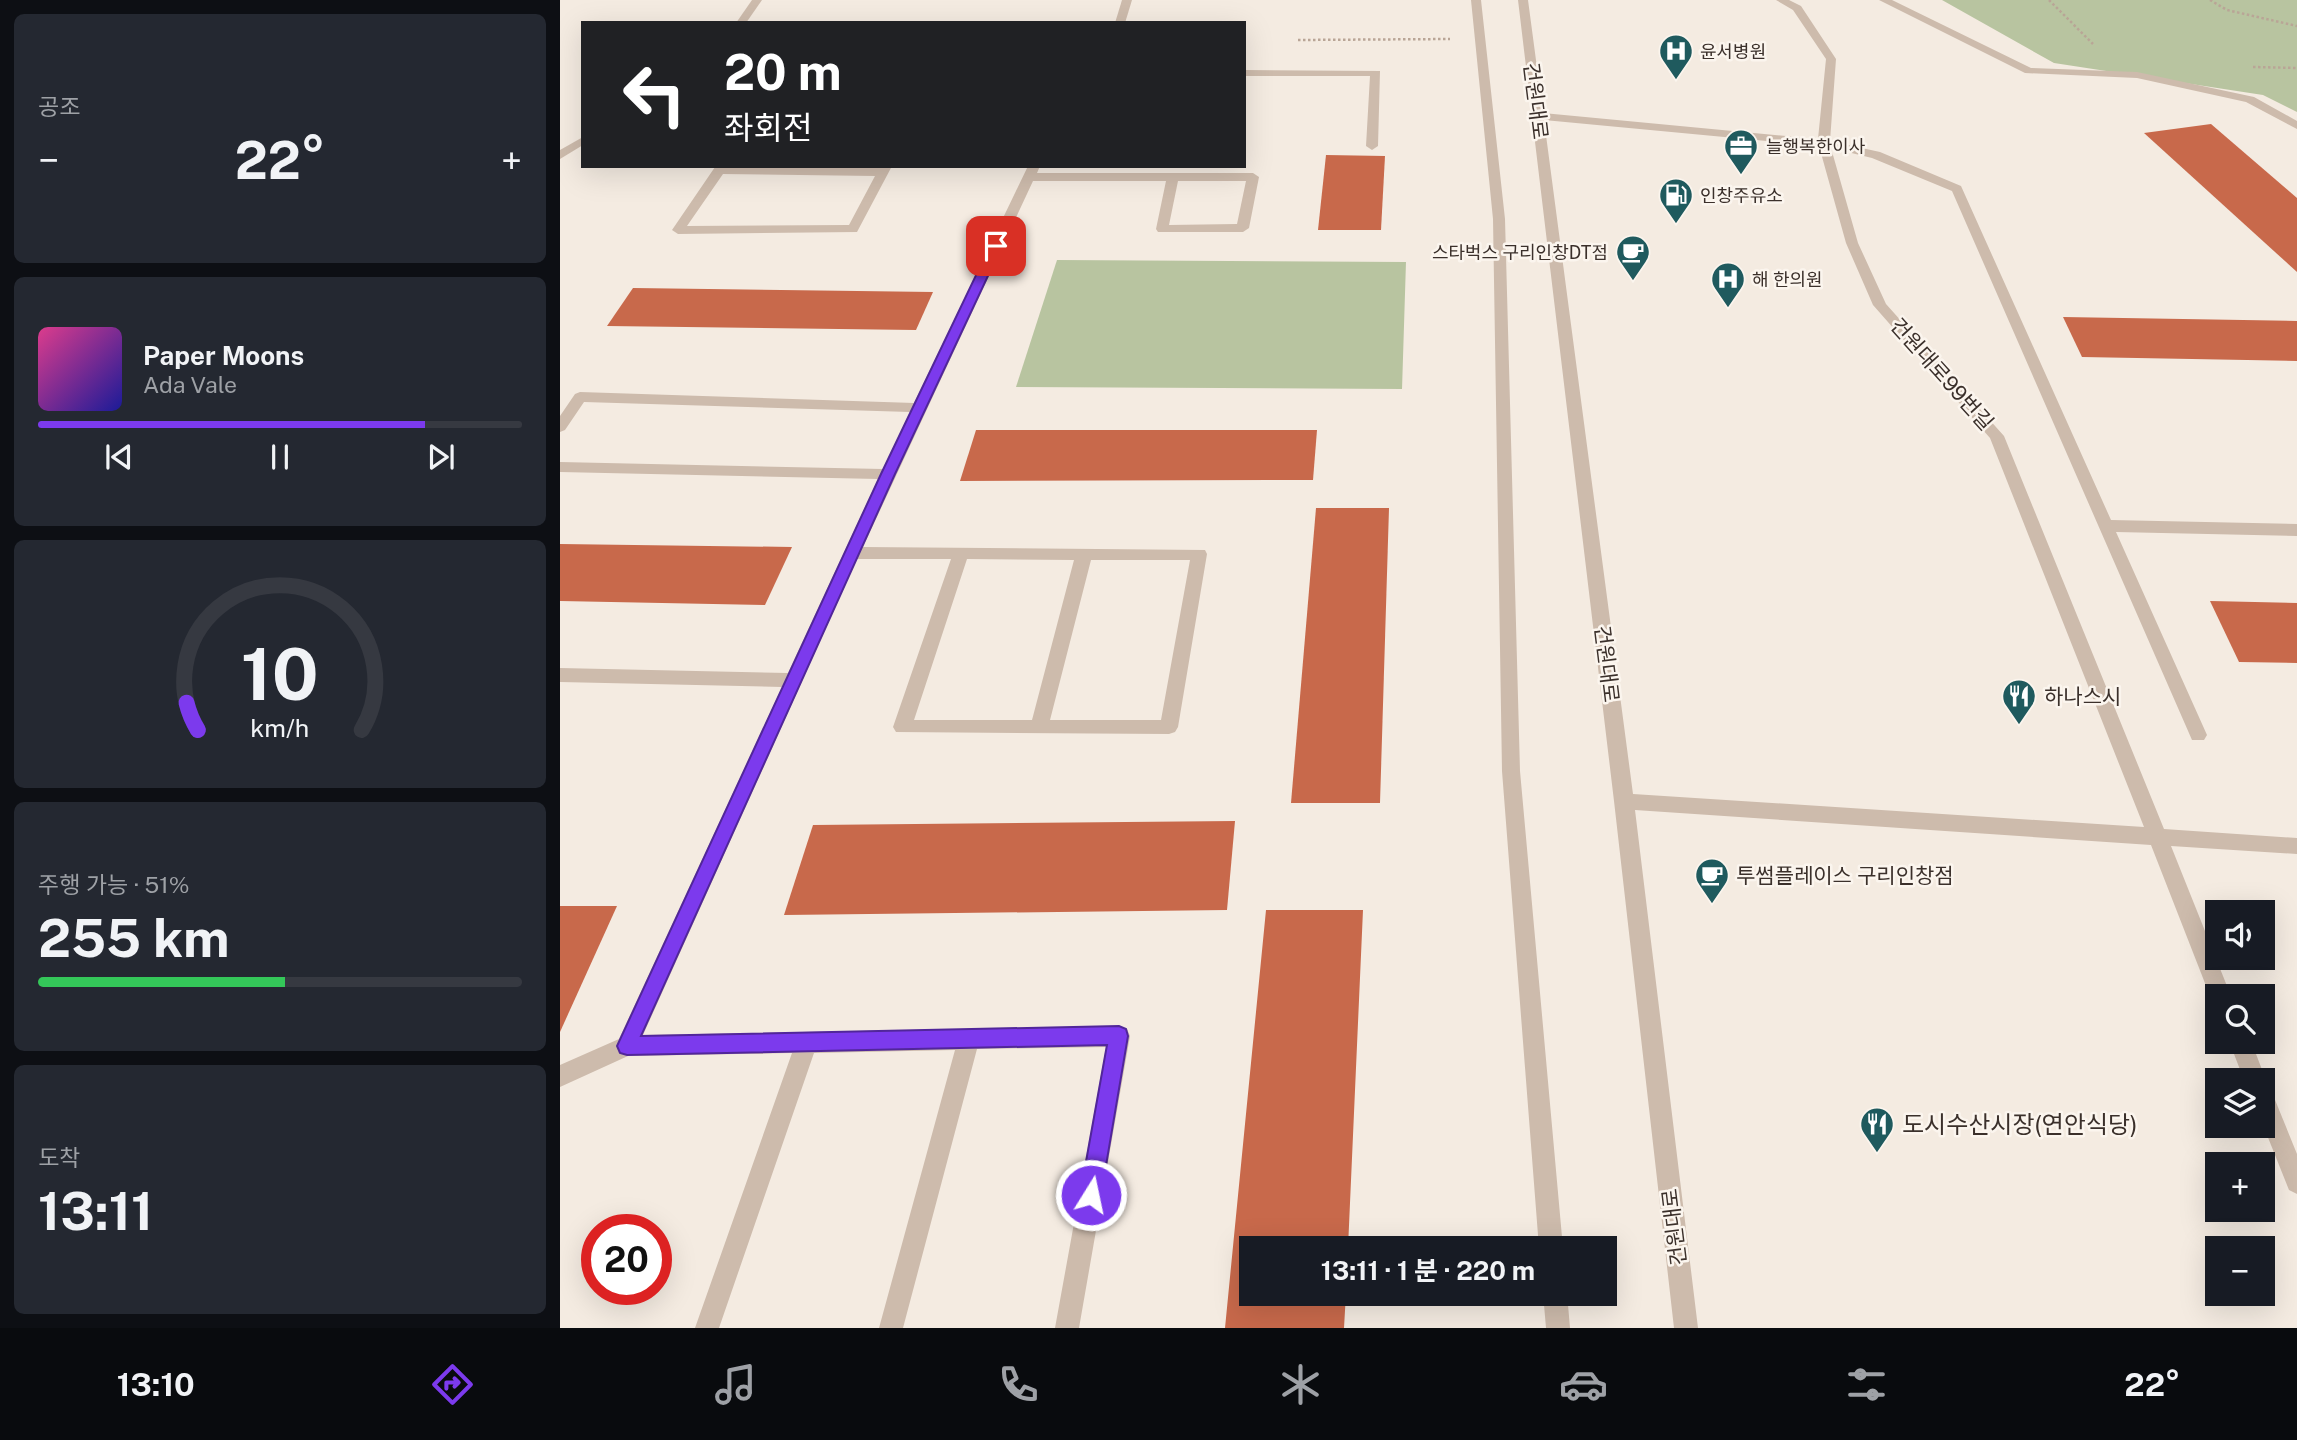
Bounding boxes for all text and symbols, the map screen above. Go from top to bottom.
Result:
hospital icon: 윤서병원 [1657,32,1695,81]
place label: 윤서병원 [1700,41,1766,62]
text: 20 m [724,43,842,101]
icon: left [609,49,700,140]
street label: 건원대로 [1519,61,1553,141]
text: 공조 [38,93,80,120]
text: 좌회전 [724,109,812,146]
office icon: 늘행복한이사 [1722,127,1760,176]
text: 22° [235,130,325,191]
place label: 늘행복한이사 [1766,136,1866,157]
text: − [38,138,59,183]
text: + [501,138,522,183]
fuel station icon: 인창주유소 [1657,176,1695,225]
place label: 인창주유소 [1700,185,1783,206]
pin [966,216,1026,276]
icon: arrive [977,227,1015,265]
cafe icon: 스타벅스 구리인창DT점 [1614,233,1652,282]
place label: 스타벅스 구리인창DT점 [1432,242,1608,263]
hospital icon: 해 한의원 [1709,260,1747,309]
place label: 해 한의원 [1752,269,1823,290]
street label: 건원대로99번길 [1885,313,1999,435]
text: Paper Moons [143,340,304,371]
text: Ada Vale [143,371,237,398]
icon: previous [100,438,138,476]
icon: pause [261,438,299,476]
icon: next [422,438,460,476]
street label: 건원대로 [1590,624,1624,704]
text: 10 [241,631,319,716]
restaurant icon: 하나스시 [2000,677,2038,726]
place label: 하나스시 [2044,684,2121,709]
text: km/h [251,713,309,743]
cafe icon: 투썸플레이스 구리인창점 [1693,856,1731,905]
place label: 투썸플레이스 구리인창점 [1736,863,1954,888]
text: 주행 가능 · 51% [38,871,189,898]
map controls [2205,900,2275,1306]
button: sound [2205,900,2275,970]
text: 255 km [38,908,230,969]
button: search [2205,984,2275,1054]
button: layers [2205,1068,2275,1138]
restaurant icon: 도시수산시장(연안식당) [1858,1105,1896,1154]
place label: 도시수산시장(연안식당) [1902,1110,2137,1138]
text: 도착 [38,1144,80,1171]
button: + [2205,1152,2275,1222]
position arrow [1054,1158,1128,1232]
text: 13:11 [38,1181,153,1242]
street label: 건원대로 [1657,1187,1691,1267]
speed limit sign: 20 [581,1214,672,1305]
button: − [2205,1236,2275,1306]
text: 13:11 · 1 분 · 220 m [1321,1255,1535,1286]
icon: directions [428,1360,477,1409]
icon: music [711,1360,760,1409]
icon: phone [994,1360,1043,1409]
icon: climate [1276,1360,1325,1409]
icon: car [1559,1360,1608,1409]
icon: filters [1842,1360,1891,1409]
text: 13:10 [117,1366,195,1403]
text: 22° [2124,1366,2180,1403]

